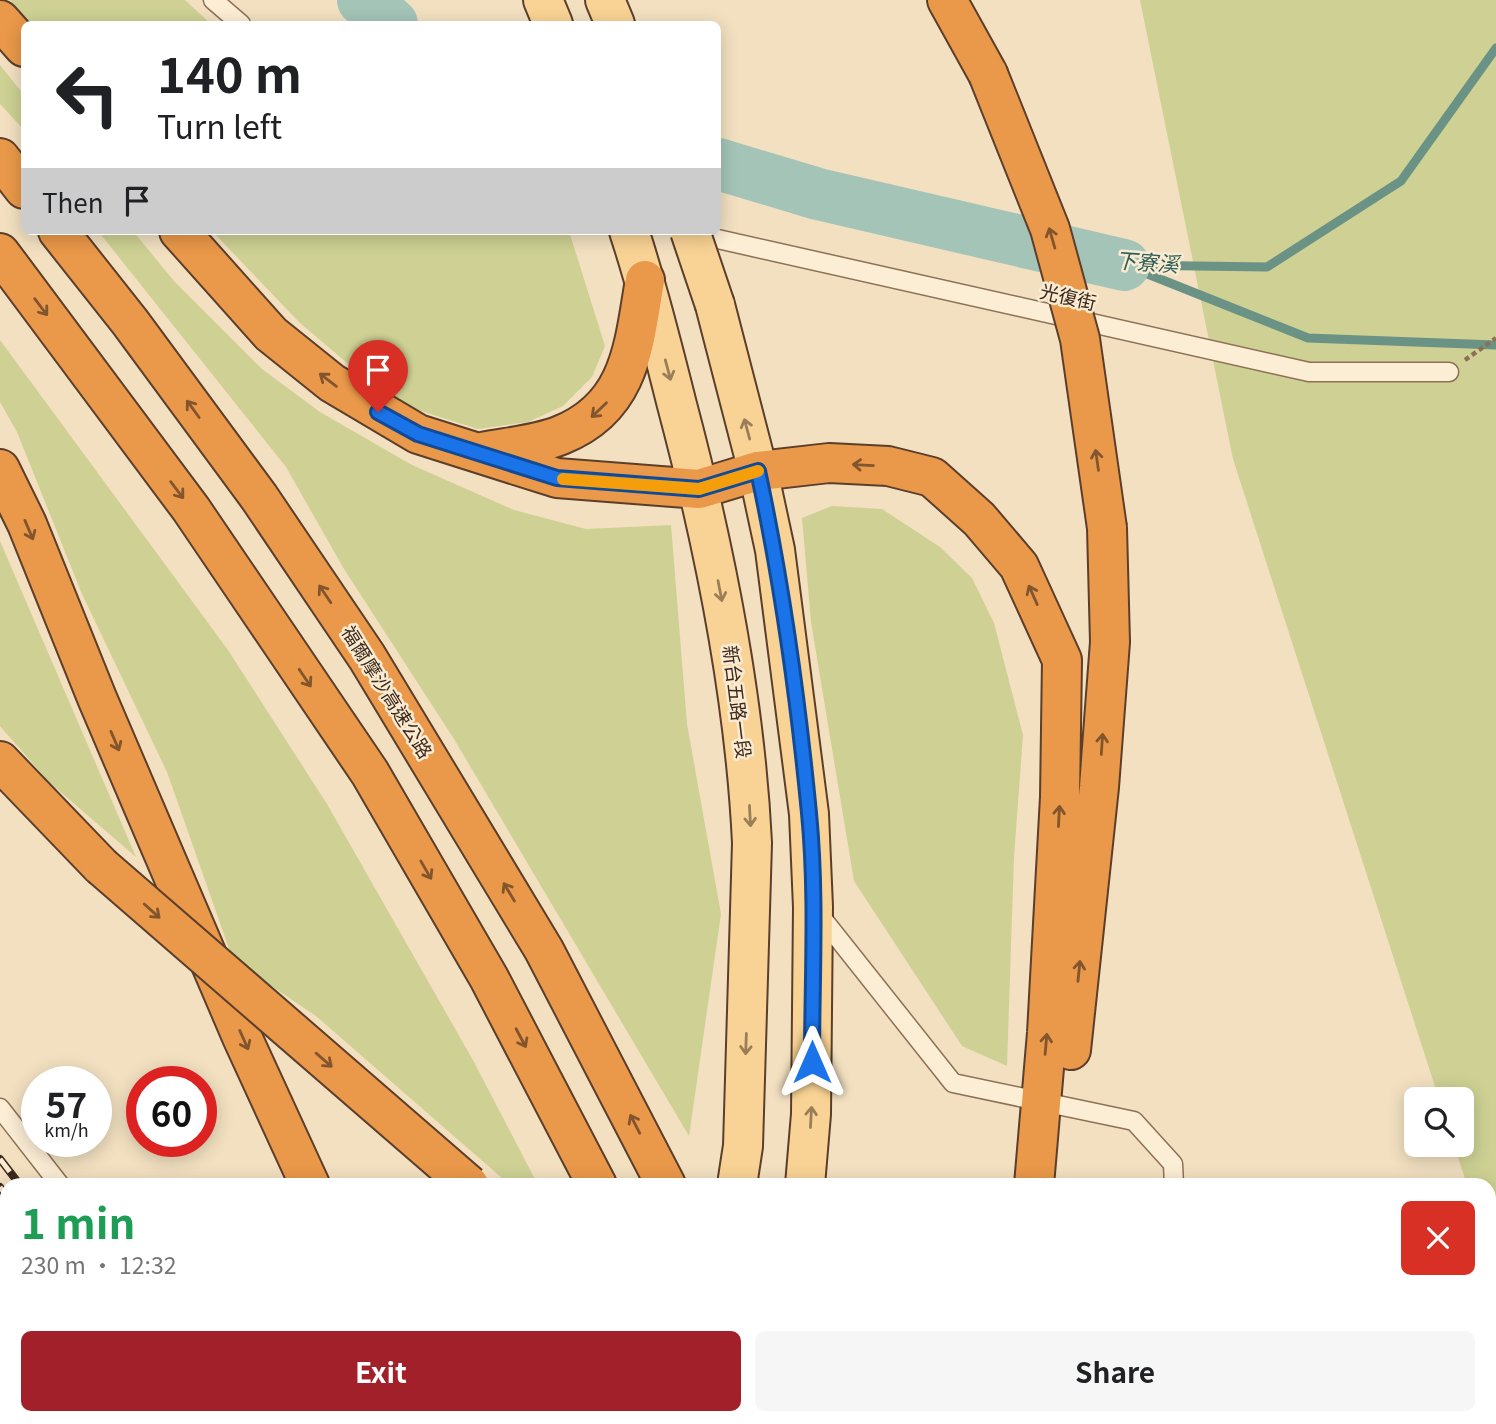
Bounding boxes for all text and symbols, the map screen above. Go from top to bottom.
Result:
text: 140 m [157,36,302,107]
icon: left [42,49,133,140]
text: Turn left [157,102,282,148]
icon: arrive [118,182,156,220]
text: Then [42,183,104,220]
one-way arrow [1045,227,1058,249]
water label: 下寮溪 [1115,244,1183,278]
street label: 光復街 [1038,276,1099,315]
one-way arrow [33,298,48,316]
pin [348,340,408,412]
icon: arrive [359,351,397,389]
one-way arrow [662,358,675,380]
one-way arrow [320,372,338,387]
one-way arrow [186,400,201,418]
one-way arrow [590,402,608,418]
one-way arrow [740,418,753,441]
one-way arrow [1091,449,1104,472]
one-way arrow [852,458,875,471]
one-way arrow [169,480,184,499]
one-way arrow [24,519,37,541]
one-way arrow [713,579,727,602]
one-way arrow [317,585,332,604]
one-way arrow [1026,585,1039,606]
street label: 福爾摩沙高速公路 [337,620,440,763]
street label: 新台五路一段 [718,644,759,760]
one-way arrow [298,667,312,687]
one-way arrow [109,730,122,751]
one-way arrow [1096,734,1109,756]
one-way arrow [744,805,757,828]
one-way arrow [1052,805,1065,828]
one-way arrow [420,859,433,880]
one-way arrow [502,882,516,902]
one-way arrow [143,903,161,919]
one-way arrow [1073,960,1086,982]
position arrow [775,1025,849,1099]
one-way arrow [514,1028,528,1048]
one-way arrow [238,1029,251,1050]
one-way arrow [740,1032,753,1055]
one-way arrow [1040,1033,1053,1055]
one-way arrow [315,1052,333,1068]
speed limit sign: 60 [126,1066,217,1157]
text: 57 [46,1077,87,1128]
map controls [1404,1087,1474,1157]
button: search [1404,1087,1474,1157]
one-way arrow [804,1106,817,1129]
one-way arrow [627,1114,641,1135]
text: km/h [44,1116,89,1142]
text: 1 min [21,1190,136,1251]
button: close [1401,1201,1475,1275]
text: 230 m · 12:32 [21,1247,177,1281]
button: Exit [21,1331,741,1411]
button: Share [755,1331,1475,1411]

